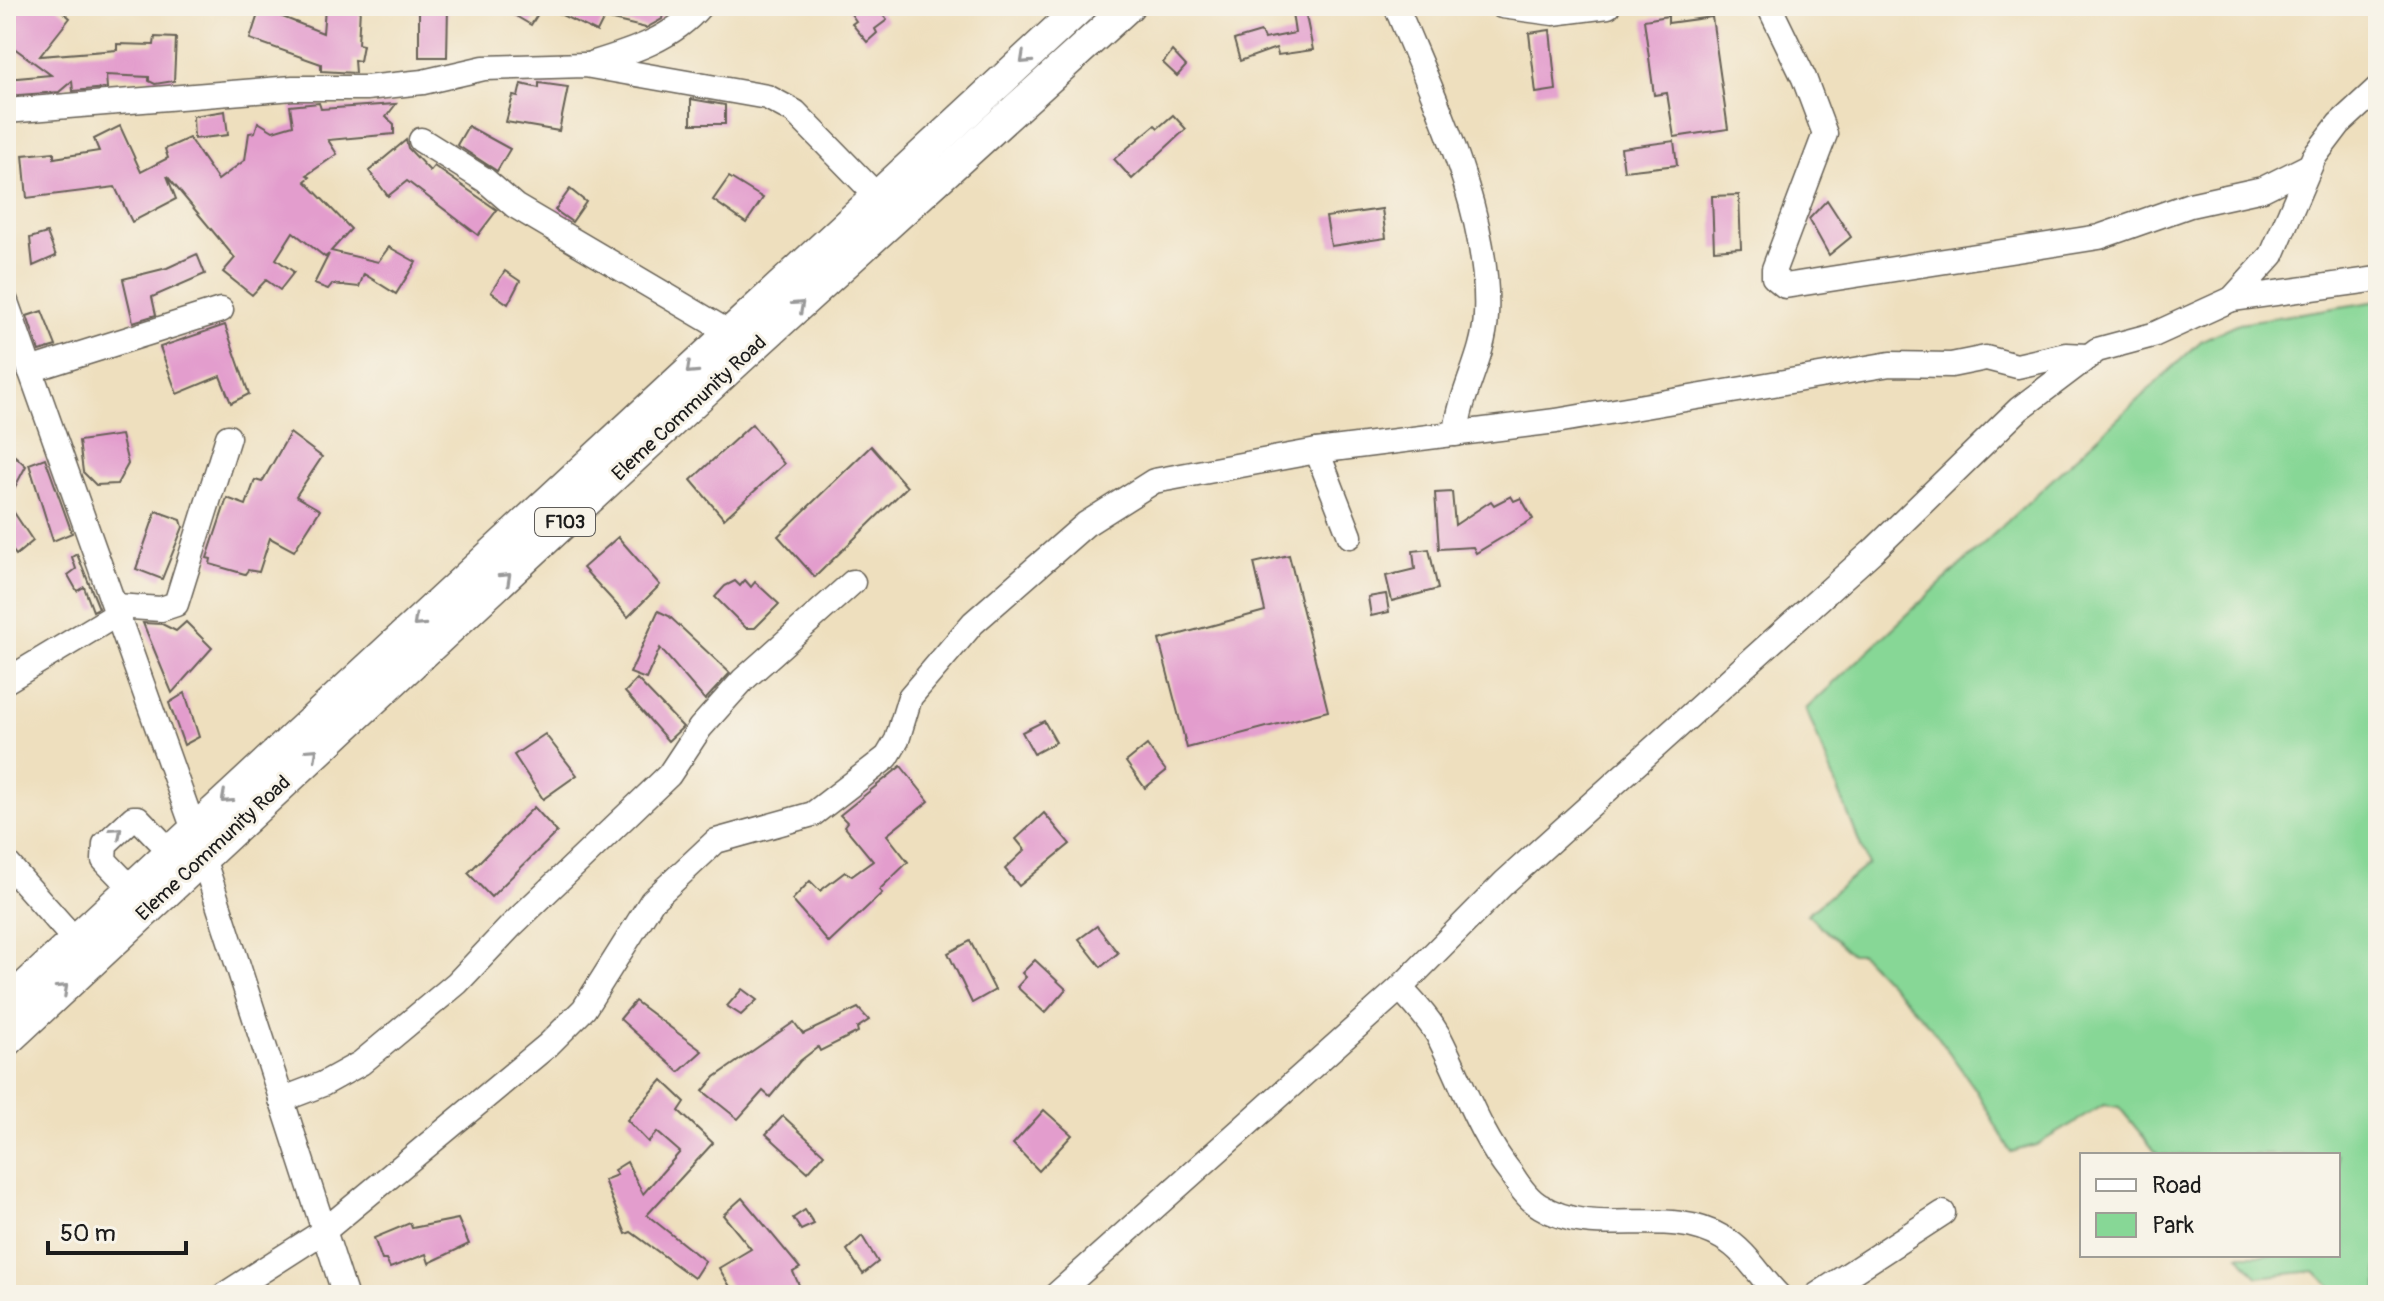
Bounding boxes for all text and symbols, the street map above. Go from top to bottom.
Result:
one-way arrow [1020,49,1034,64]
one-way arrow [789,301,804,315]
street label: Eleme Community Road [607,330,771,486]
one-way arrow [685,360,700,374]
road number: F103 [535,508,595,536]
one-way arrow [496,573,511,587]
one-way arrow [413,612,427,627]
one-way arrow [304,749,319,763]
street label: Eleme Community Road [131,770,295,926]
one-way arrow [221,788,236,802]
one-way arrow [108,827,122,842]
one-way arrow [54,983,68,998]
legend [2080,1153,2340,1257]
text: Road [2152,1171,2202,1200]
scale bar [48,1205,186,1255]
text: Park [2152,1211,2194,1240]
text: 50 m [60,1219,116,1248]

